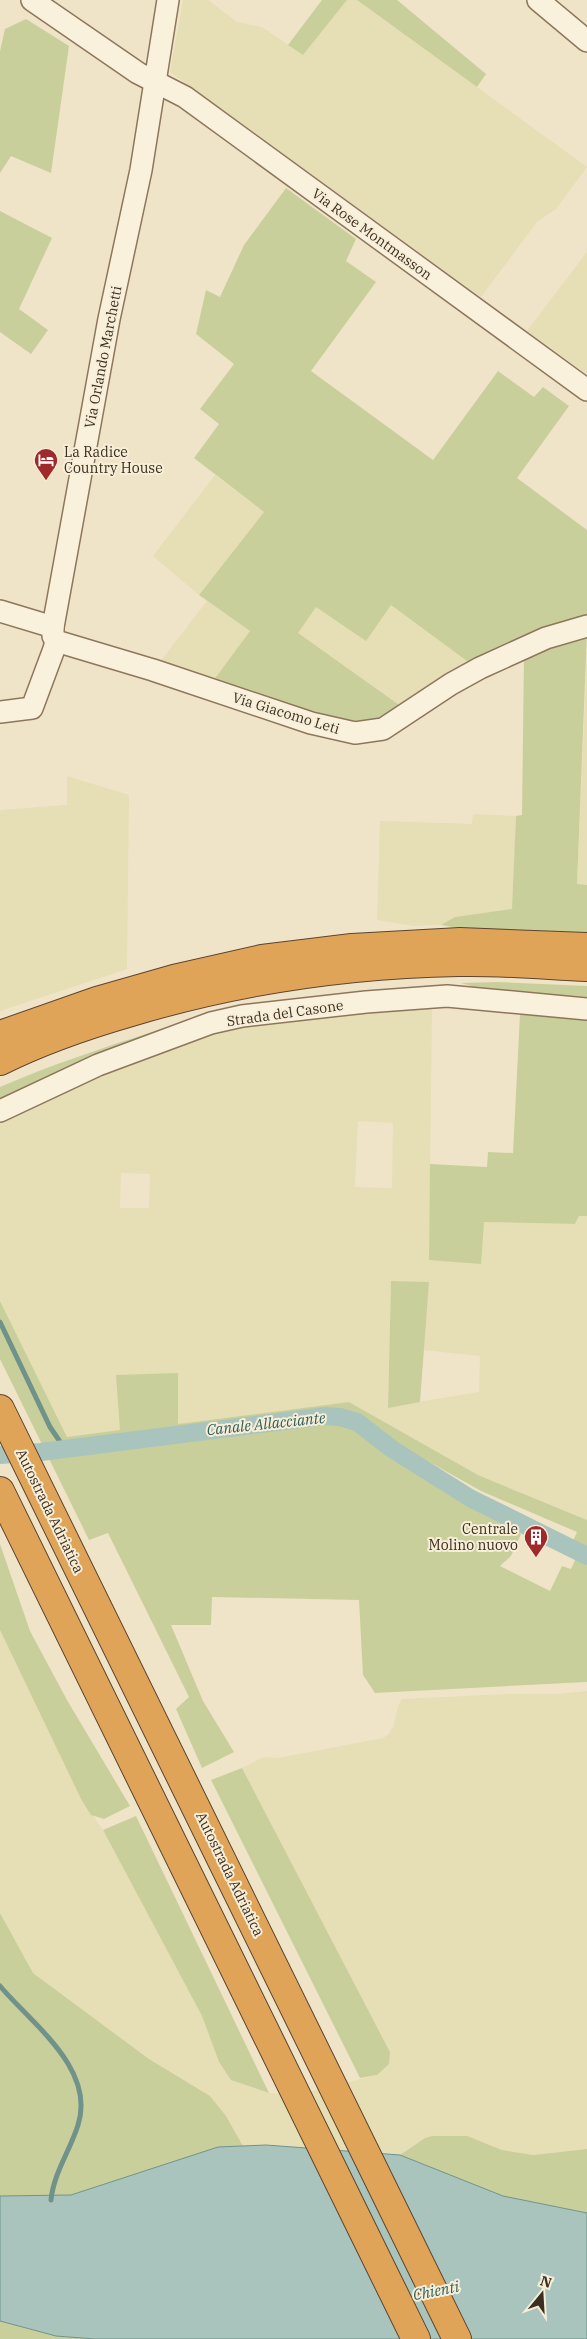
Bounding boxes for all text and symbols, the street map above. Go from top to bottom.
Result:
street label: Via Rose Montmasson [308,184,436,284]
street label: Via Orlando Marchetti [80,284,126,430]
place label: La Radice Country House [64,443,163,477]
hotel icon: La Radice Country House [33,447,59,481]
street label: Via Giacomo Leti [230,688,342,738]
street label: Strada del Casone [225,996,345,1030]
water label: Canale Allacciante [206,1408,327,1439]
street label: Autostrada Adriatica [12,1446,88,1576]
place label: Centrale Molino nuovo [429,1520,518,1554]
building icon: Centrale Molino nuovo [523,1524,549,1558]
street label: Autostrada Adriatica [192,1809,268,1939]
north arrow [517,2269,567,2319]
text: N [538,2271,554,2292]
water label: Chienti [411,2277,461,2304]

